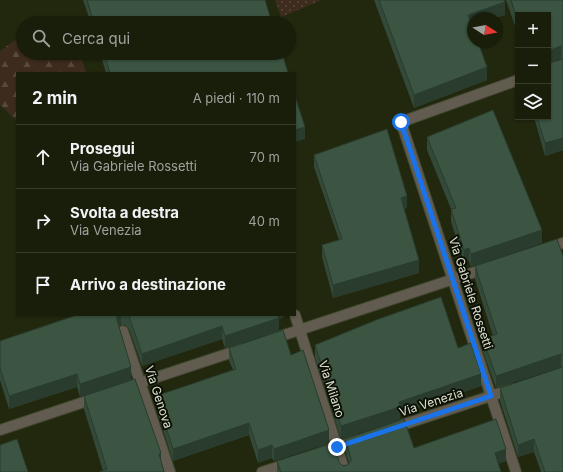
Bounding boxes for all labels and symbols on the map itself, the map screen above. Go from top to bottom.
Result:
north arrow [467,12,503,48]
route start [392,113,410,131]
street label: Via Gabriele Rossetti [446,235,496,351]
street label: Via Milano [316,359,348,419]
street label: Via Genova [142,364,176,430]
street label: Via Venezia [397,385,465,419]
route end [328,438,346,456]

